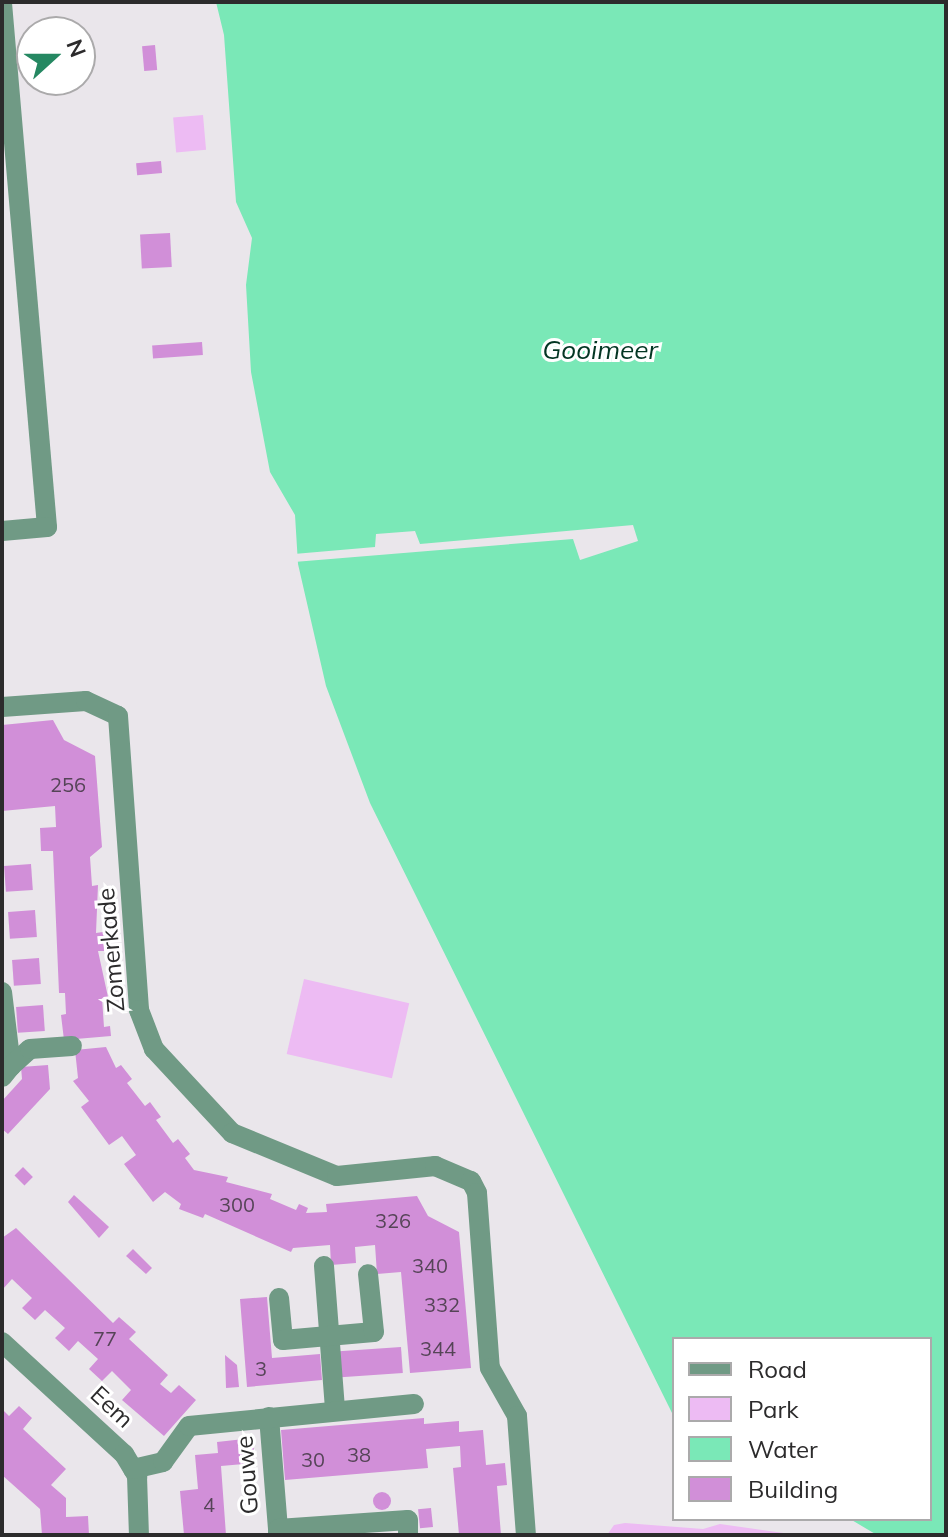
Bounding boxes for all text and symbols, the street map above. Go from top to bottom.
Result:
north arrow [16,16,96,96]
text: N [60,35,93,61]
water label: Gooimeer [542,334,658,366]
house number: 256 [50,772,86,796]
street label: Zomerkade [91,887,131,1013]
house number: 300 [219,1192,255,1216]
house number: 326 [375,1208,411,1232]
house number: 340 [412,1253,448,1277]
house number: 332 [424,1292,460,1316]
house number: 77 [93,1326,117,1350]
house number: 344 [420,1336,456,1360]
legend [672,1337,932,1521]
text: Road [748,1354,807,1384]
house number: 3 [255,1356,267,1380]
street label: Eem [85,1380,139,1434]
text: Park [748,1394,799,1424]
text: Water [748,1434,818,1464]
street label: Gouwe [230,1435,264,1515]
house number: 38 [347,1442,371,1466]
house number: 30 [301,1447,325,1471]
text: Building [748,1474,838,1504]
house number: 4 [203,1492,215,1516]

